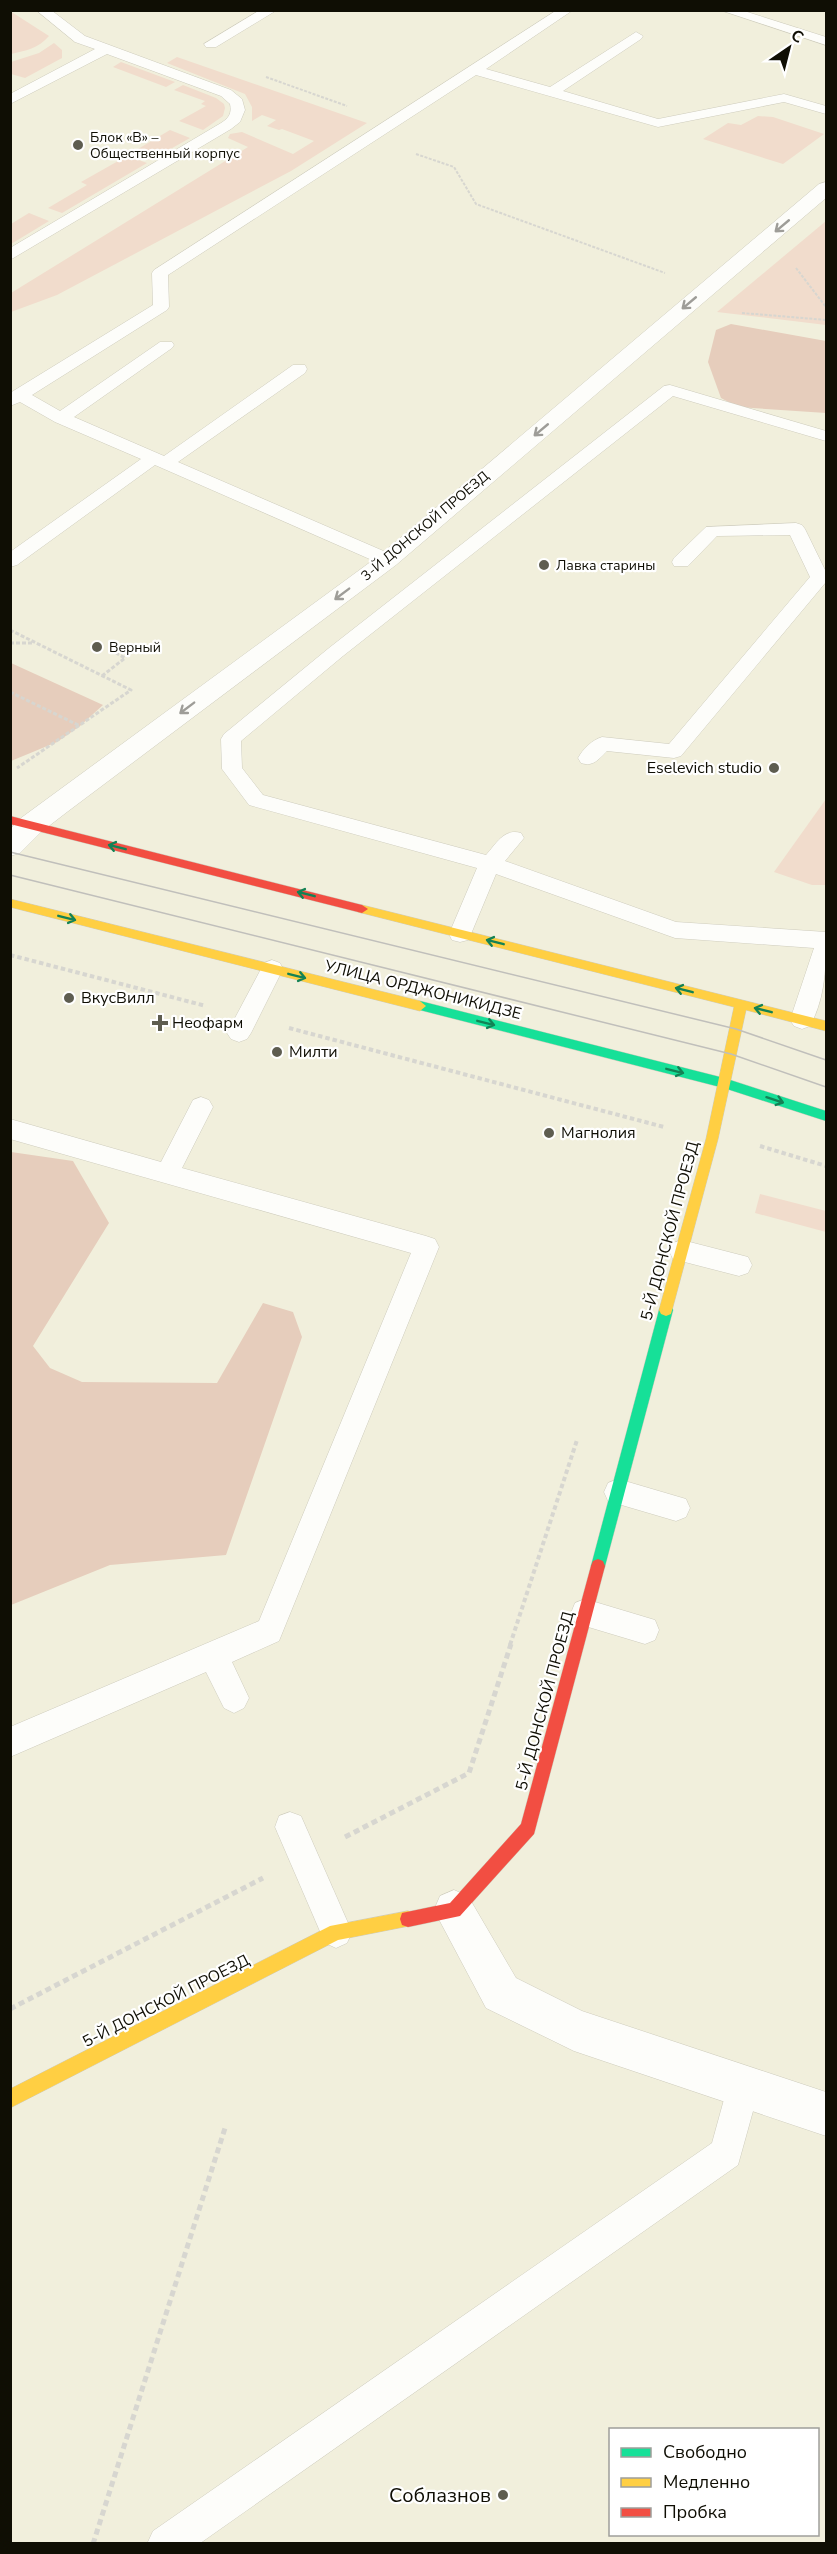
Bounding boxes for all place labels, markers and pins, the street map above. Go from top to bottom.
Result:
place label: Блок «В» – Общественный корпус [90,128,240,163]
marker: Блок «В» – Общественный корпус [71,138,85,152]
place label: Лавка старины [556,556,655,575]
marker: Лавка старины [537,558,551,572]
place label: Верный [109,638,161,657]
marker: Верный [90,640,104,654]
place label: Eselevich studio [647,757,762,779]
marker: Eselevich studio [767,761,781,775]
place label: ВкусВилл [81,987,155,1009]
marker: ВкусВилл [62,991,76,1005]
place label: Неофарм [172,1012,243,1034]
marker: Неофарм [153,1016,167,1030]
place label: Милти [289,1041,338,1063]
marker: Милти [270,1045,284,1059]
place label: Магнолия [561,1122,636,1144]
marker: Магнолия [542,1126,556,1140]
place label: Соблазнов [389,2482,491,2509]
marker: Соблазнов [496,2488,510,2502]

